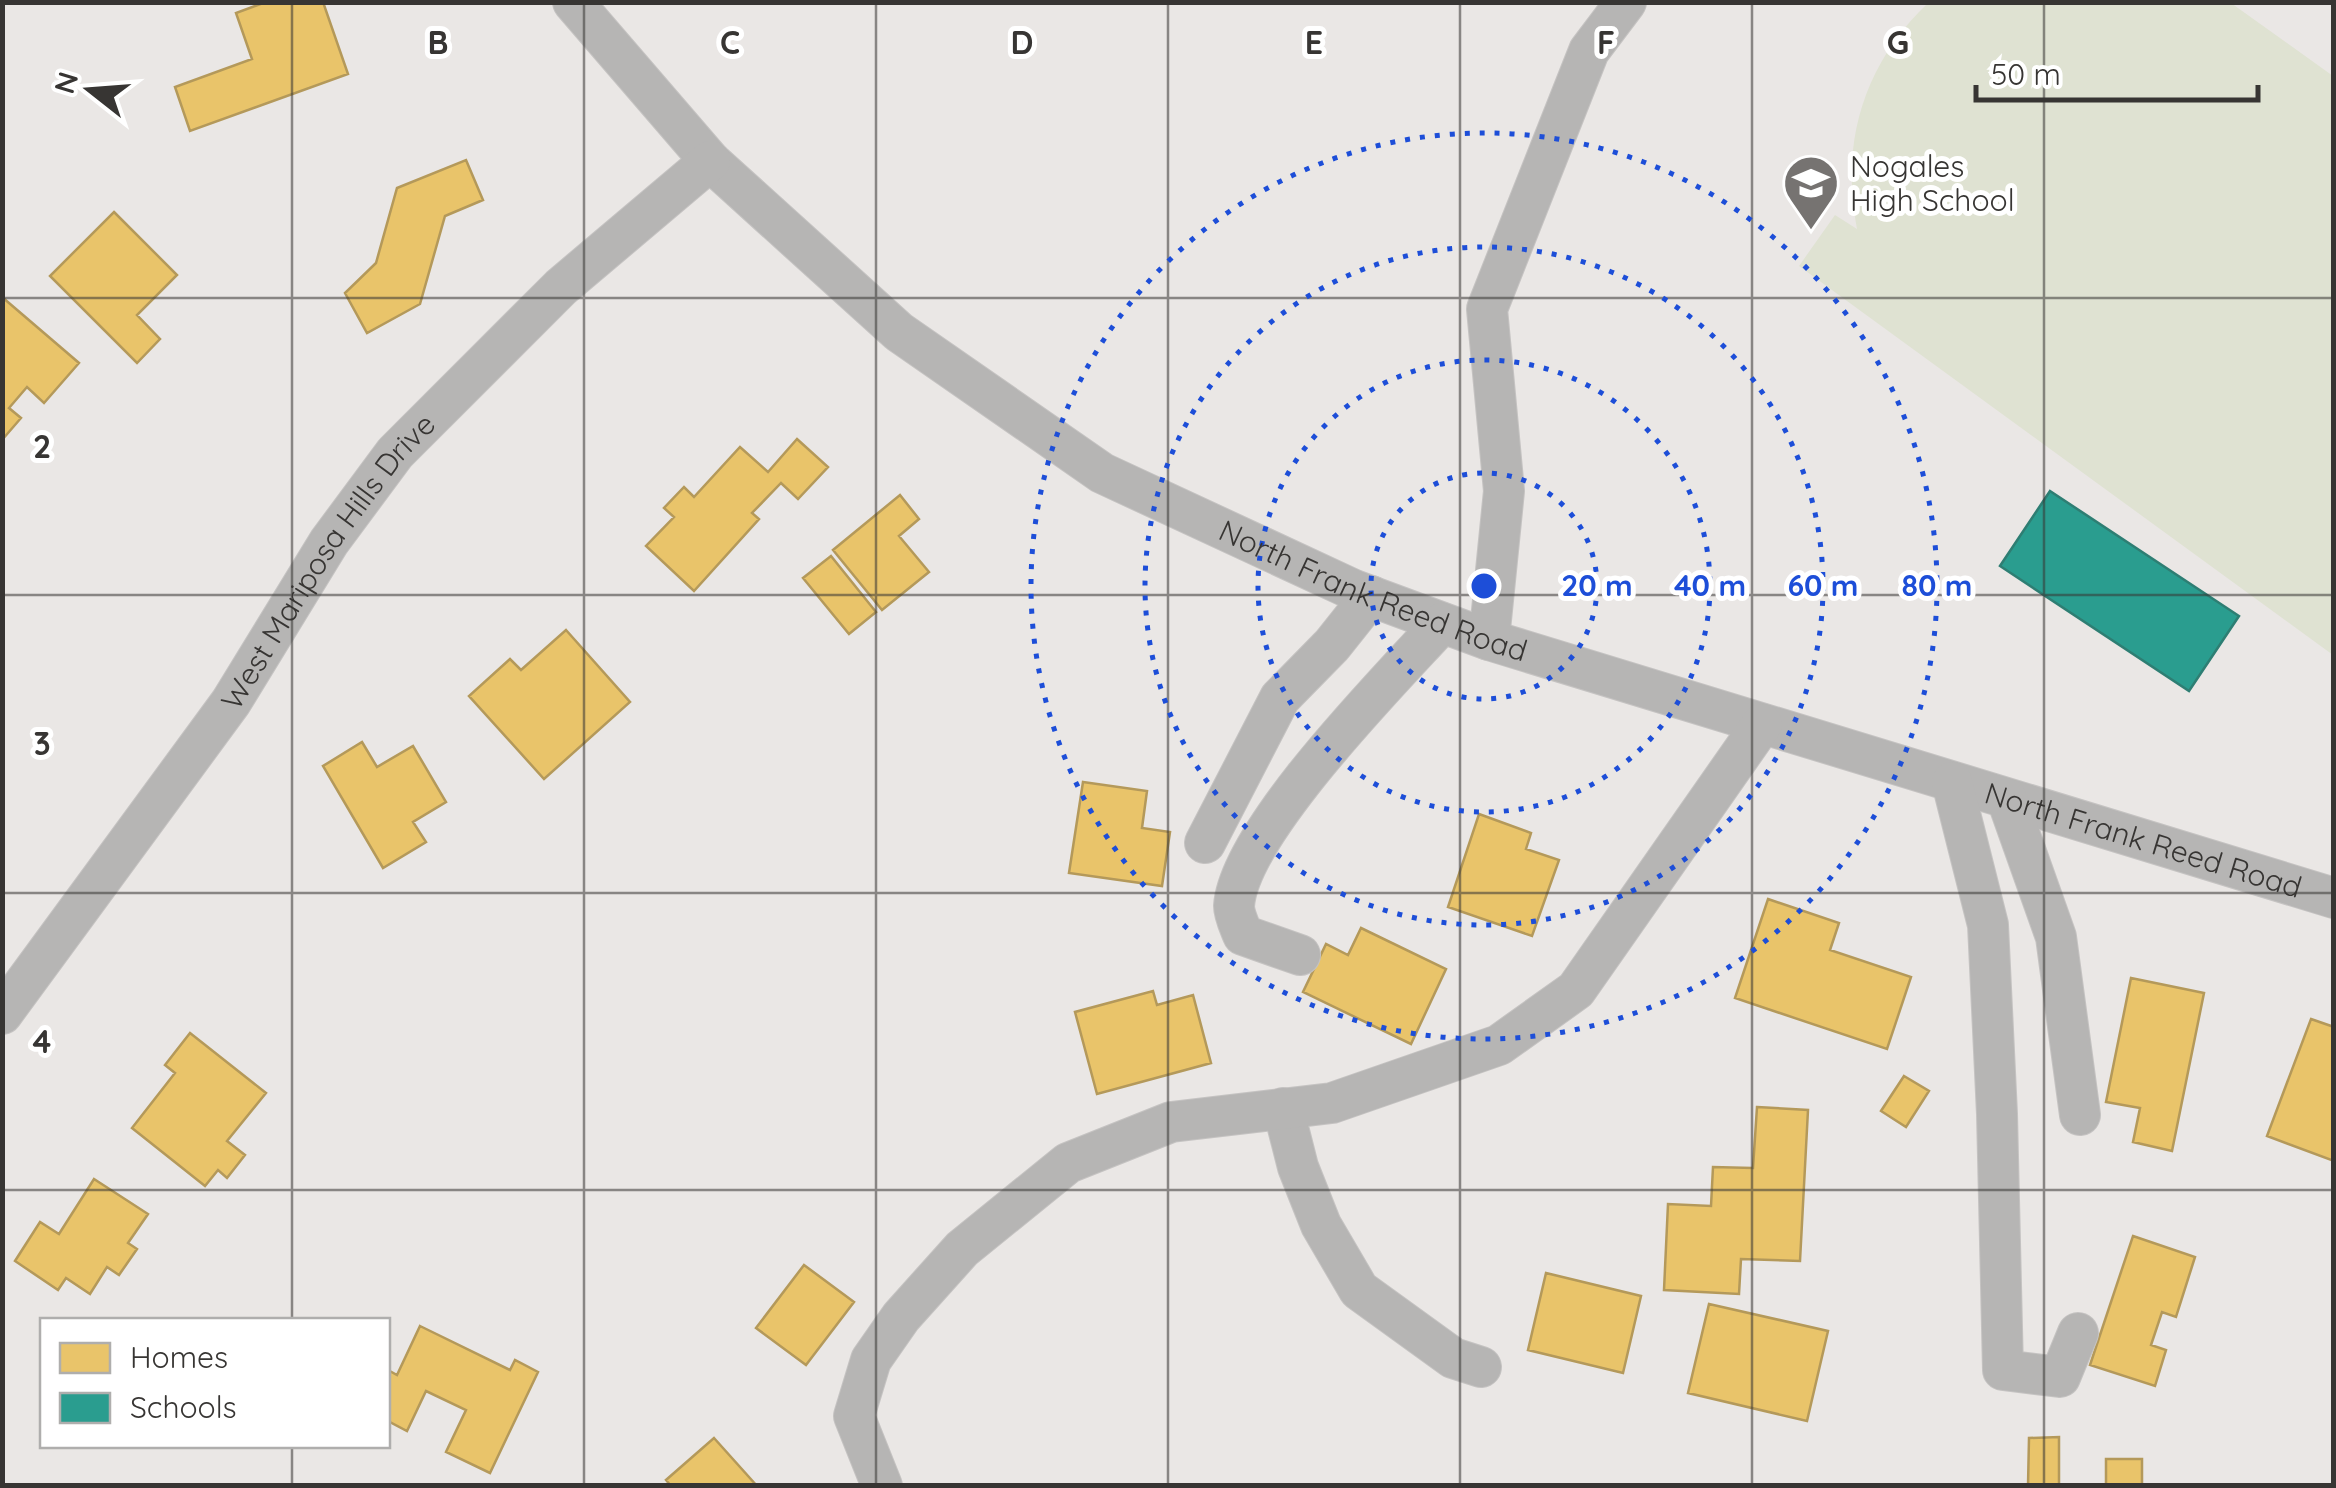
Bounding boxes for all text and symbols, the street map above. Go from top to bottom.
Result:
text: B [428,22,448,62]
text: C [720,22,740,62]
text: D [1011,22,1033,62]
text: E [1305,22,1323,62]
text: F [1597,22,1615,62]
text: G [1887,22,1909,62]
north arrow [40,40,140,140]
scale bar [1976,40,2258,102]
text: 50 m [1991,55,2061,93]
text: N [46,68,85,98]
place label: Nogales High School [1850,147,2015,219]
school or university icon: Nogales High School [1781,153,1841,232]
street label: West Mariposa Hills Drive [212,405,443,716]
text: 2 [33,426,51,466]
street label: North Frank Reed Road [1213,511,1532,670]
text: 20 m [1561,566,1633,604]
text: 40 m [1674,566,1746,604]
text: 60 m [1787,566,1859,604]
text: 80 m [1902,566,1972,604]
centre of rings [1466,568,1502,604]
text: 3 [33,723,51,763]
street label: North Frank Reed Road [1980,774,2307,906]
text: 4 [33,1021,52,1061]
legend [40,1318,390,1448]
text: Homes [130,1338,228,1376]
text: Schools [130,1388,237,1426]

